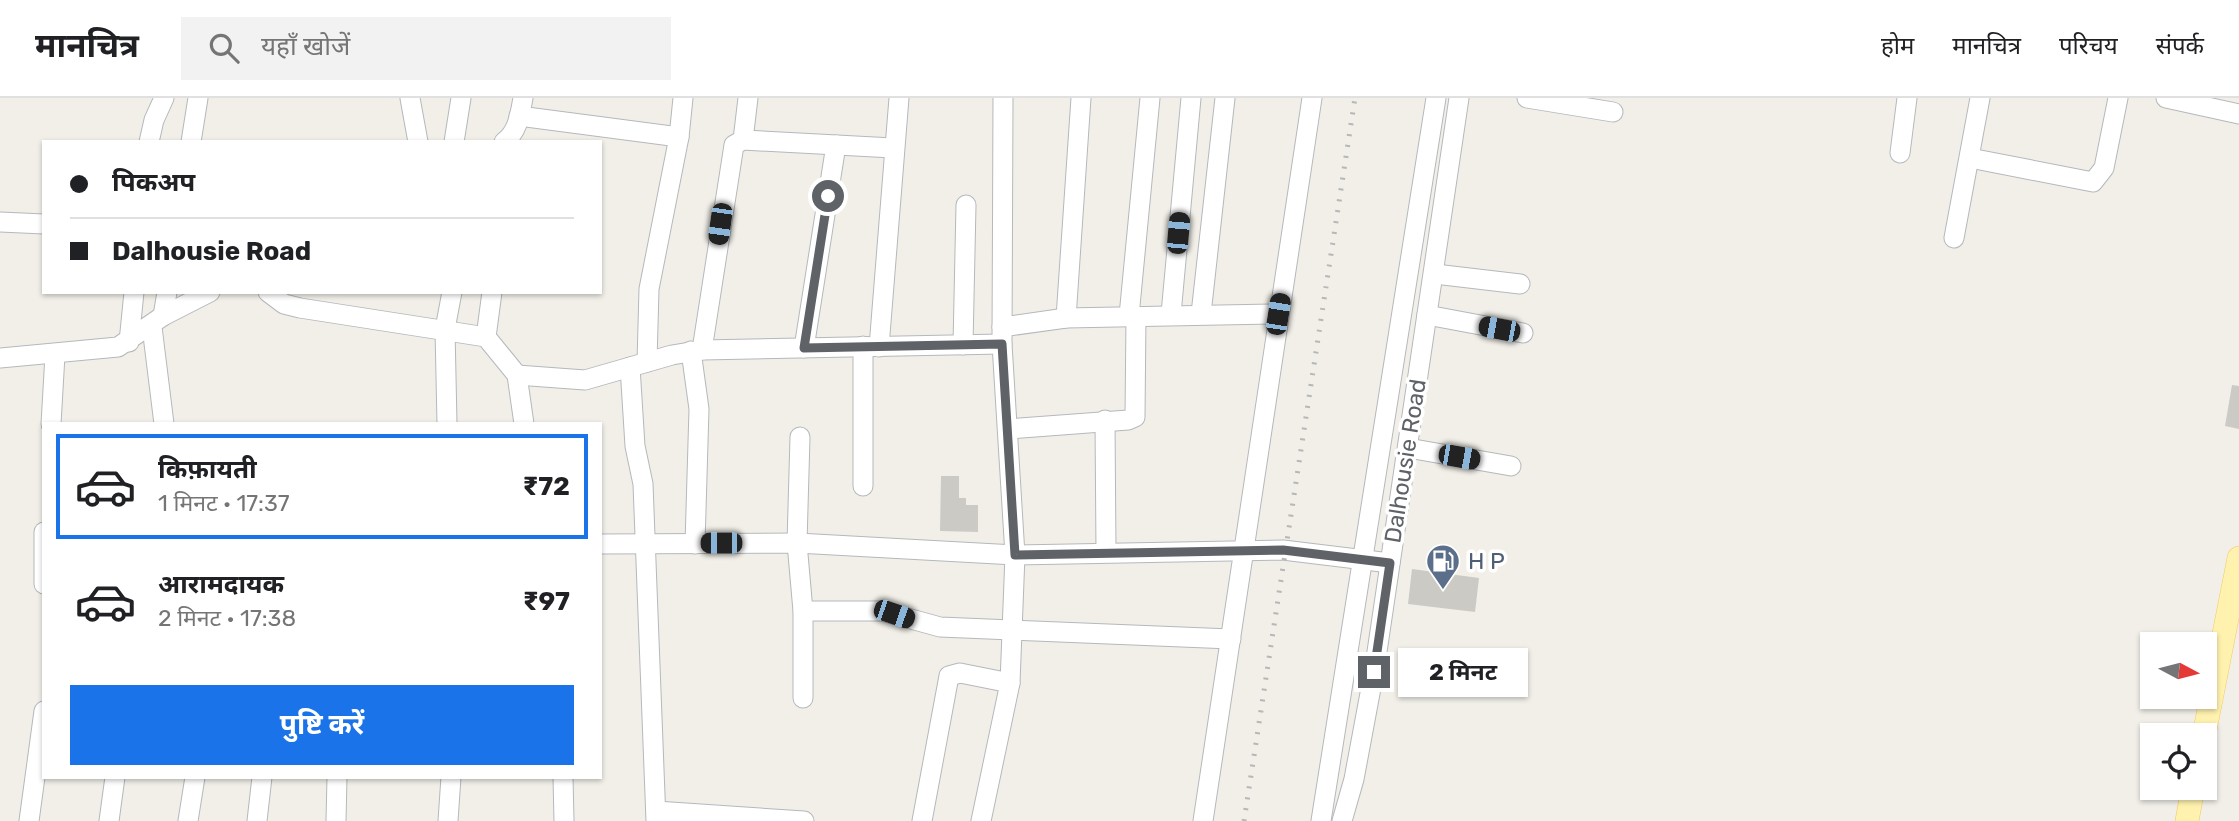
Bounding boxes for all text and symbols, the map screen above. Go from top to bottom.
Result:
search box [181,17,671,80]
text: मानचित्र [35,26,139,65]
icon: search [205,29,243,67]
text: यहाँ खोजें [261,31,350,62]
text: होम [1881,32,1914,60]
text: मानचित्र [1952,32,2021,60]
text: परिचय [2059,32,2118,60]
text: संपर्क [2156,32,2204,60]
text: पिकअप [112,167,195,198]
route start [812,180,844,212]
car [707,202,734,246]
car [1166,211,1191,255]
text: Dalhousie Road [112,236,311,267]
car [1265,292,1292,336]
car [1477,315,1522,343]
street label: Dalhousie Road [1378,377,1432,545]
car [1437,443,1482,471]
text: किफ़ायती [158,454,257,485]
icon: car [74,455,137,518]
text: ₹72 [523,471,570,502]
text: 1 मिनट · 17:37 [158,489,290,517]
car [701,533,743,554]
fuel station icon: H P [1424,542,1462,591]
place label: H P [1468,547,1505,575]
text: आरामदायक [158,569,284,600]
icon: car [74,570,137,633]
text: ₹97 [523,586,570,617]
car [871,597,918,631]
text: 2 मिनट · 17:38 [158,604,296,632]
north arrow [2140,632,2217,709]
map controls [2140,632,2217,800]
callout: 2 मिनट [1398,648,1528,696]
route end [1358,656,1390,688]
text: 2 मिनट [1429,658,1497,686]
button: पुष्टि करें [70,685,574,765]
button: locate [2140,723,2217,800]

